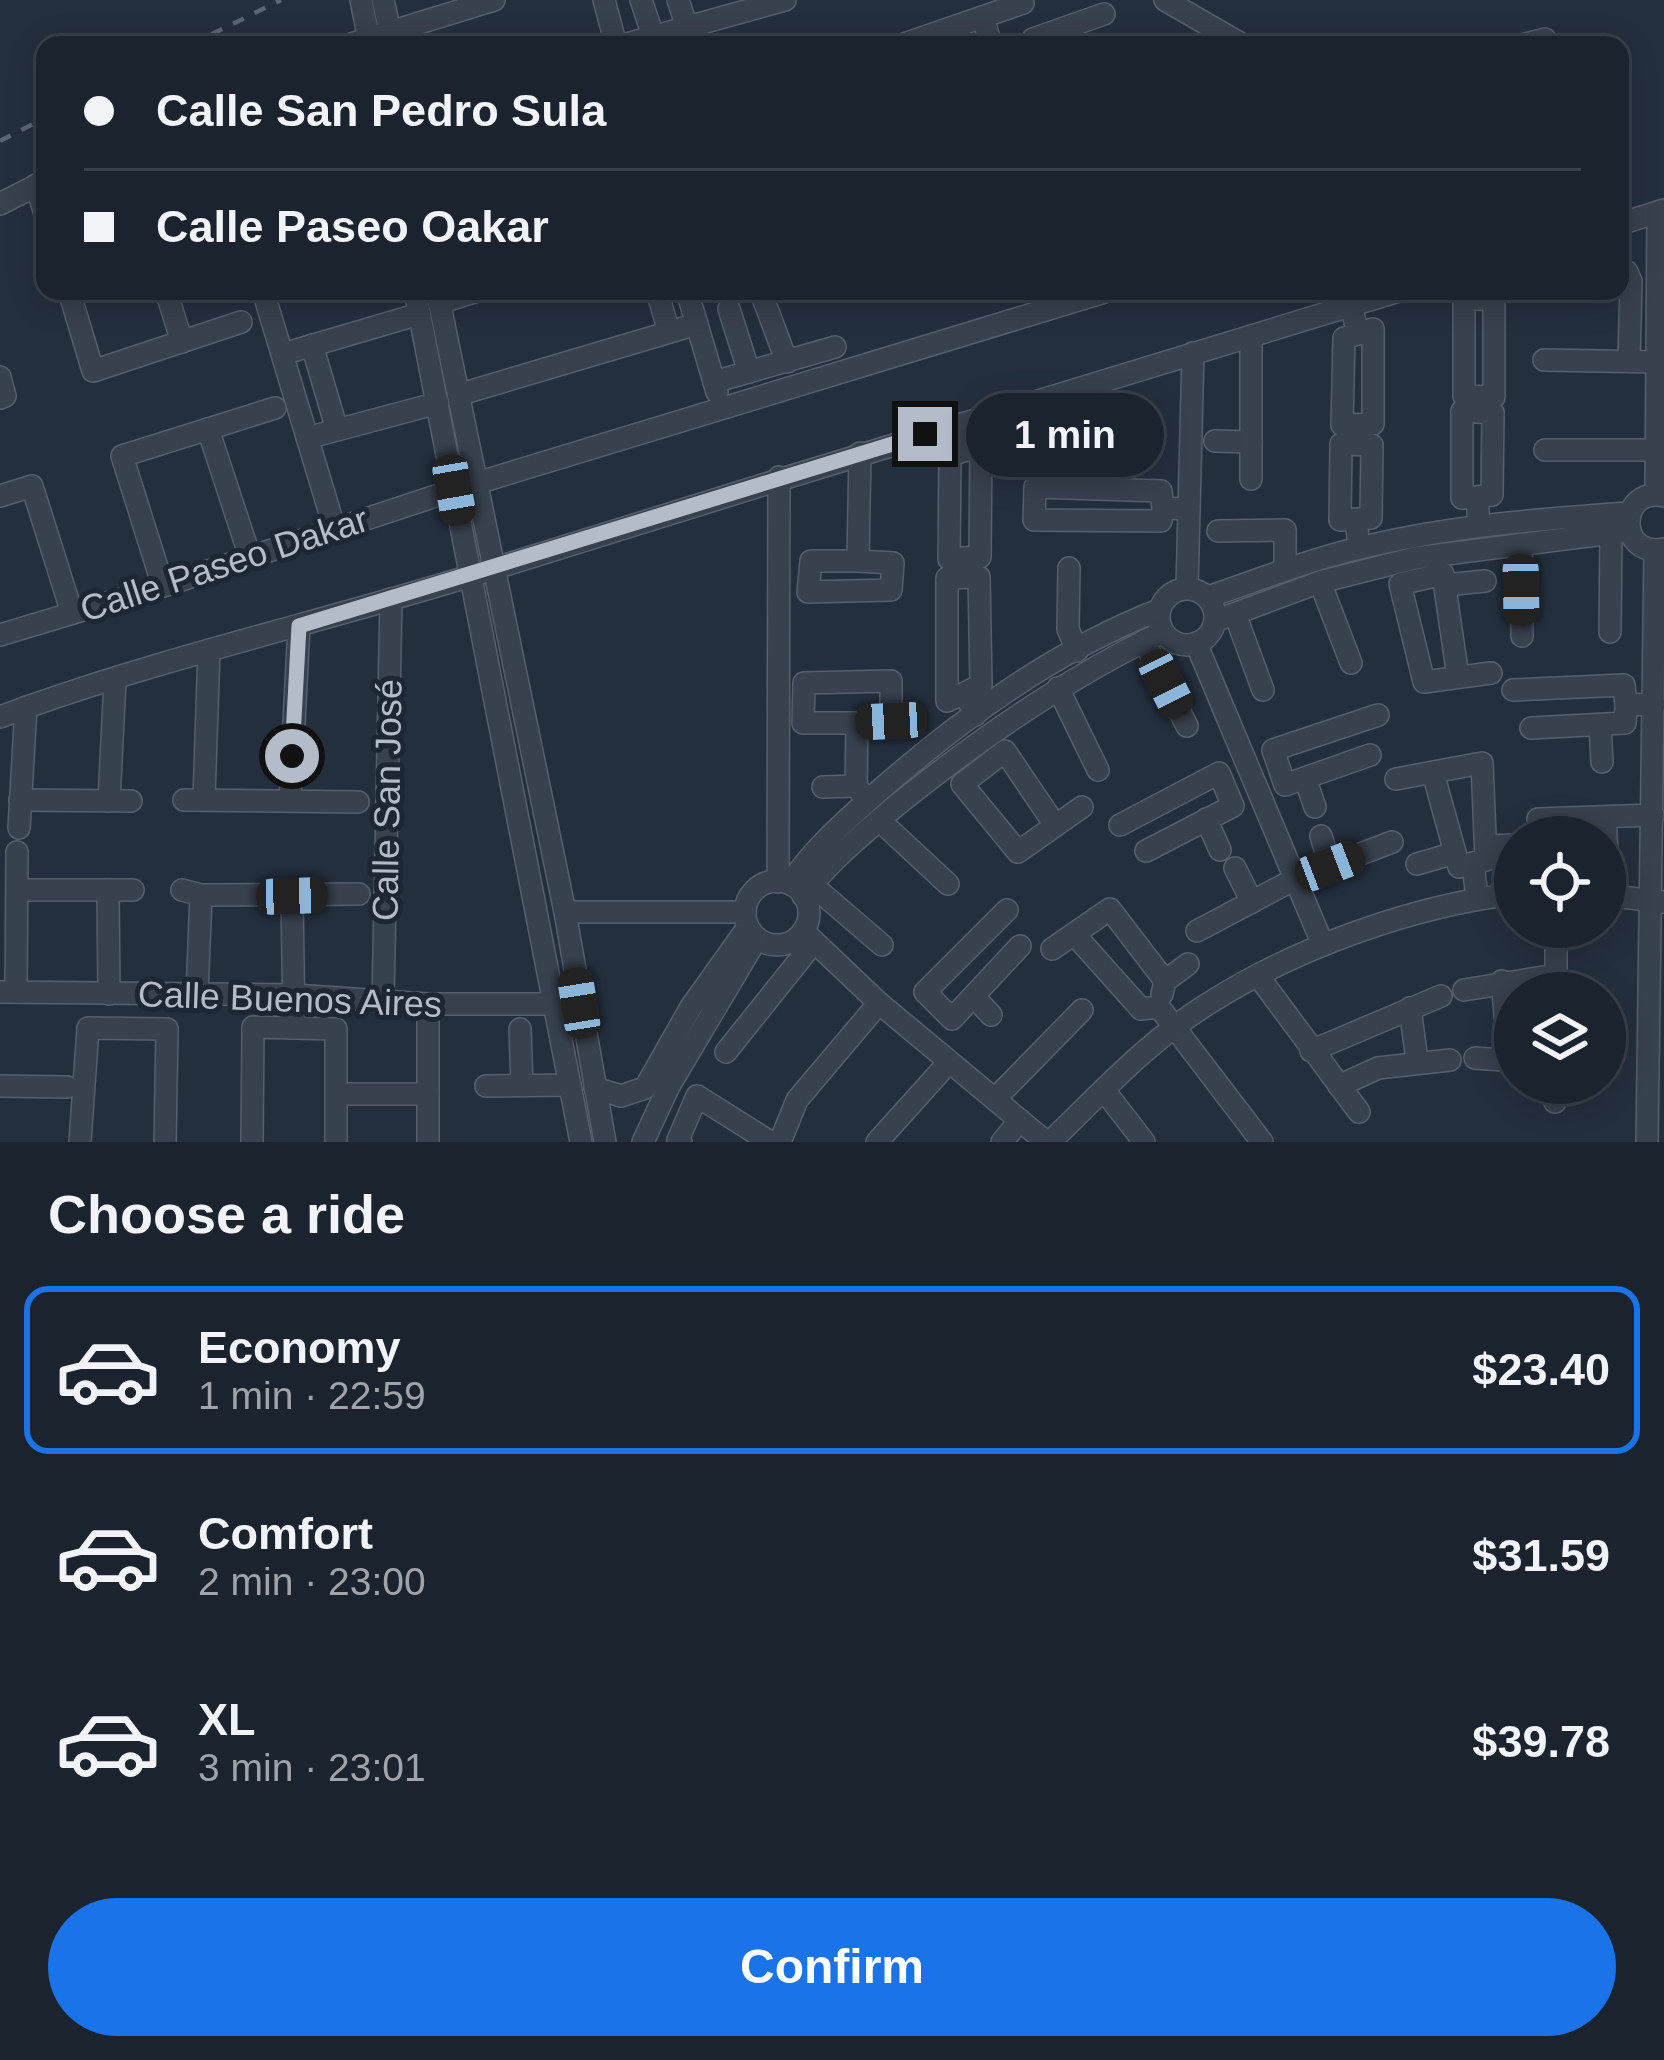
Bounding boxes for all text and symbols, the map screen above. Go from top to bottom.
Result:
text: Calle San Pedro Sula [156,85,606,136]
text: Calle Paseo Oakar [156,201,549,252]
callout: 1 min [967,392,1165,476]
route end [898,407,952,461]
text: 1 min [1014,413,1116,456]
car [430,451,478,529]
street label: Calle Paseo Dakar [75,498,373,630]
car [1502,554,1540,626]
car [1134,644,1198,724]
street label: Calle San José [364,679,410,921]
car [854,701,928,741]
route start [265,729,319,783]
map controls [1494,816,1626,1104]
button: locate [1494,816,1626,948]
car [1290,836,1370,896]
car [255,877,329,915]
car [556,965,602,1041]
button: layers [1494,972,1626,1104]
street label: Calle Buenos Aires [137,973,443,1025]
text: Choose a ride [48,1184,405,1244]
icon: car [54,1316,162,1424]
text: Economy [198,1322,401,1373]
text: $23.40 [1472,1344,1610,1395]
text: 1 min · 22:59 [198,1374,426,1417]
icon: car [54,1502,162,1610]
text: Comfort [198,1508,373,1559]
text: $31.59 [1472,1530,1610,1581]
text: 2 min · 23:00 [198,1560,426,1603]
icon: car [54,1688,162,1796]
text: XL [198,1694,256,1745]
text: $39.78 [1472,1716,1610,1767]
text: 3 min · 23:01 [198,1746,426,1789]
button: Confirm [48,1898,1616,2036]

